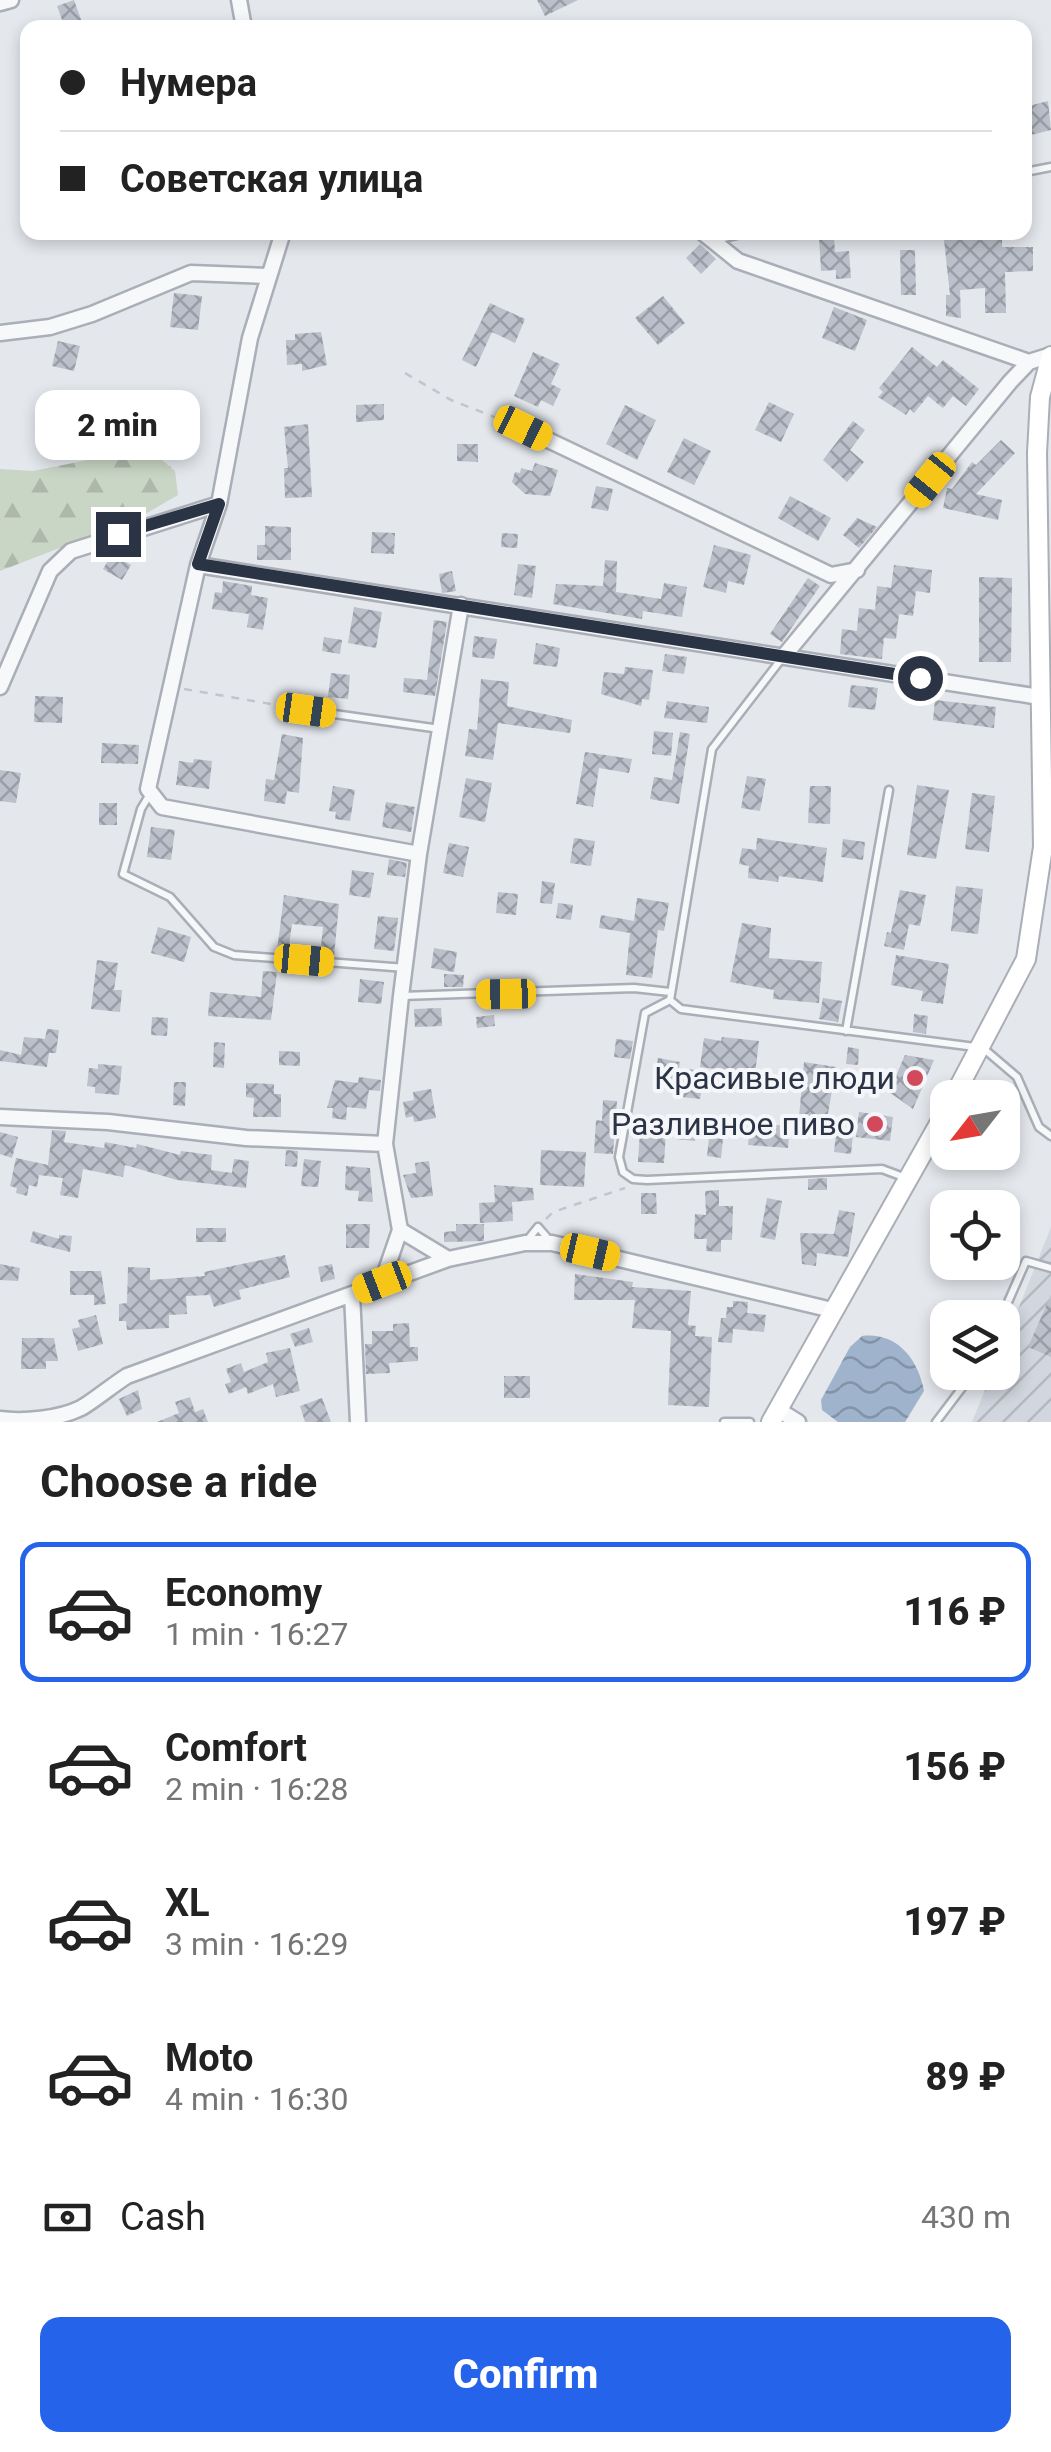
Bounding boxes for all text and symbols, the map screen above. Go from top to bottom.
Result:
text: Нумера [120,61,257,105]
text: Советская улица [120,157,423,201]
callout: 2 min [36,389,200,459]
car [489,401,557,455]
text: 2 min [77,406,158,444]
car [899,447,961,513]
route end [96,512,141,557]
route start [898,656,943,701]
car [274,691,338,729]
car [273,942,335,978]
car [476,978,536,1010]
place label: Красивые люди [654,1059,895,1097]
marker: Красивые люди [904,1067,926,1089]
north arrow [930,1080,1020,1170]
map controls [930,1080,1020,1390]
place label: Разливное пиво [611,1105,855,1143]
marker: Разливное пиво [864,1113,886,1135]
button: locate [930,1190,1020,1280]
car [557,1231,623,1273]
car [349,1257,415,1307]
button: layers [930,1300,1020,1390]
text: Choose a ride [40,1455,317,1508]
icon: car [45,1567,135,1657]
text: Economy [165,1571,322,1615]
text: 116 ₽ [904,1590,1006,1634]
text: 1 min · 16:27 [165,1615,348,1653]
icon: car [45,1722,135,1812]
text: Comfort [165,1726,307,1770]
text: 156 ₽ [904,1745,1006,1789]
text: 2 min · 16:28 [165,1770,348,1808]
icon: car [45,1877,135,1967]
text: XL [165,1881,210,1925]
text: 197 ₽ [904,1900,1006,1944]
text: 3 min · 16:29 [165,1925,348,1963]
icon: car [45,2032,135,2122]
text: Moto [165,2036,254,2080]
text: 89 ₽ [926,2055,1006,2099]
text: 4 min · 16:30 [165,2080,348,2118]
icon: cash [40,2190,95,2245]
text: Cash [120,2195,206,2239]
text: 430 m [921,2198,1011,2236]
button: Confirm [40,2317,1011,2432]

